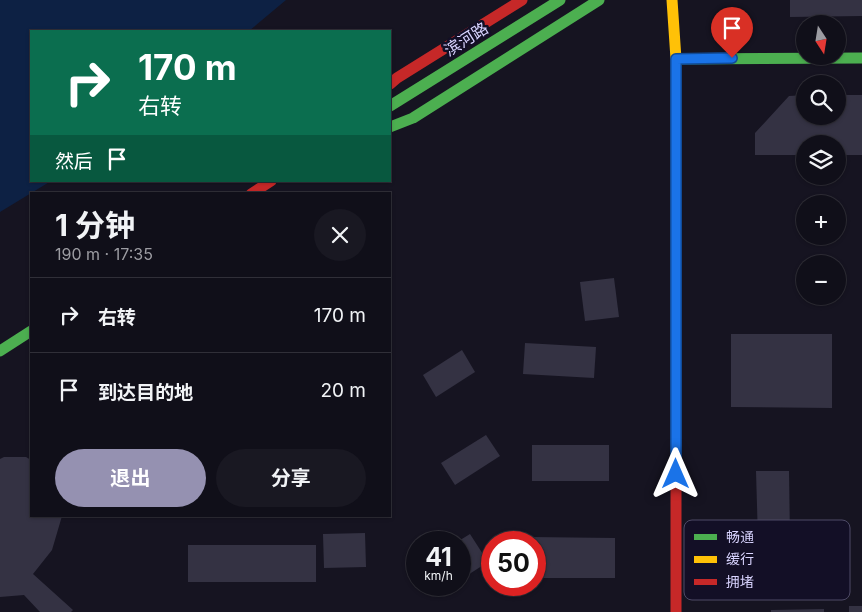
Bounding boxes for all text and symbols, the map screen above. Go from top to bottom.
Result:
pin [711,7,753,58]
icon: arrive [718,14,746,42]
north arrow [796,15,846,65]
map controls [796,15,846,305]
street label: 滨河路 [440,18,492,60]
text: 170 m [138,46,237,88]
icon: right [55,50,120,115]
button: search [796,75,846,125]
text: 右转 [138,93,182,119]
button: layers [796,135,846,185]
icon: arrive [103,145,131,173]
text: 然后 [55,150,93,173]
button: + [796,195,846,245]
text: 1 分钟 [55,207,135,243]
button: close [314,209,366,261]
text: 190 m · 17:35 [55,244,153,264]
button: − [796,255,846,305]
icon: right [55,301,83,329]
text: 170 m [314,304,366,327]
text: 右转 [98,306,136,329]
icon: arrive [55,376,83,404]
text: 20 m [320,379,366,402]
text: 到达目的地 [98,381,193,404]
position arrow [649,447,701,499]
button: 退出 [55,449,206,507]
button: 分享 [216,449,366,507]
legend [684,520,850,600]
text: 畅通 [726,528,754,545]
speed limit sign: 50 [481,531,546,596]
text: 41 [425,542,452,572]
text: 缓行 [726,550,754,567]
text: km/h [424,568,453,583]
text: 拥堵 [726,573,754,590]

